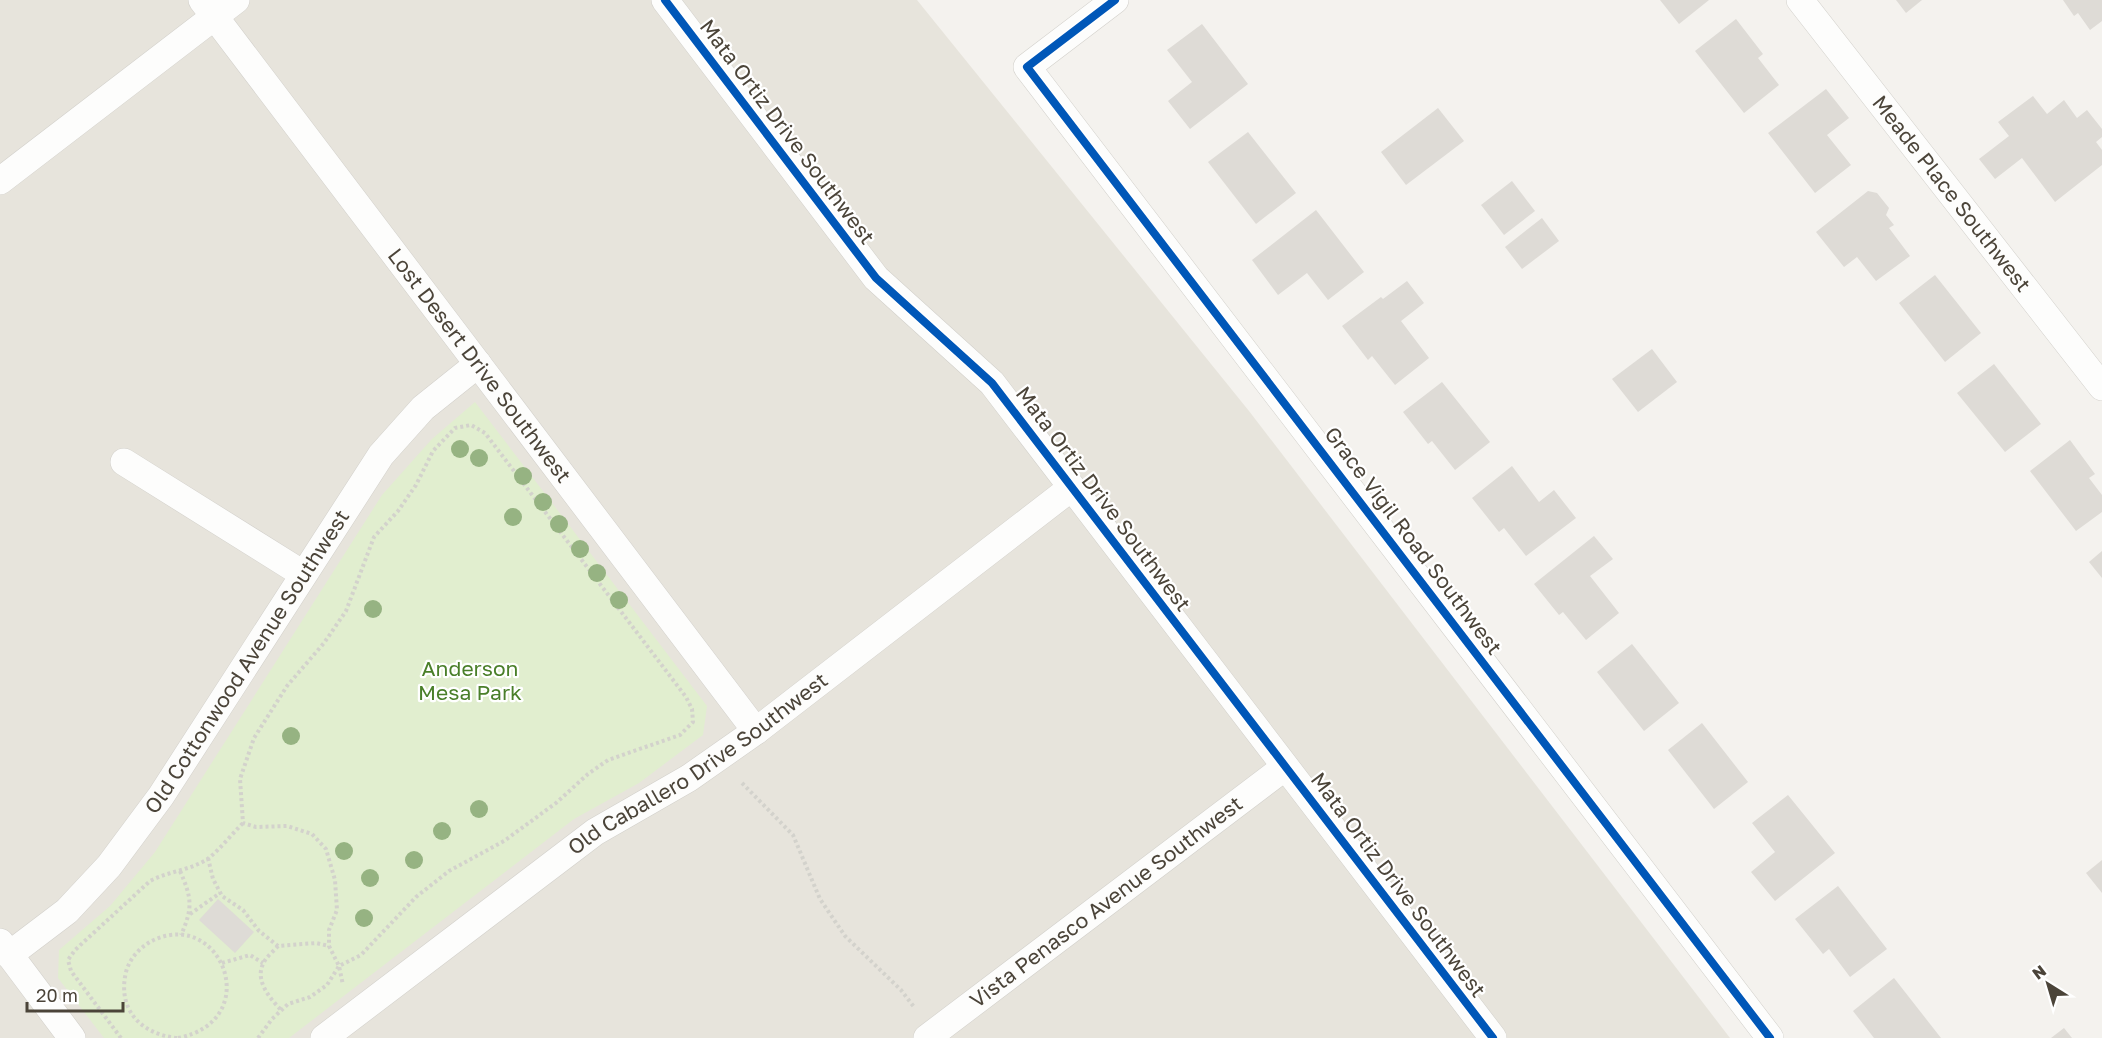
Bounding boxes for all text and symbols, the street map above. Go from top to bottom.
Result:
street label: Mata Ortiz Drive Southwest [695,14,881,249]
street label: Meade Place Southwest [1867,90,2037,297]
street label: Lost Desert Drive Southwest [383,243,577,488]
street label: Mata Ortiz Drive Southwest [1011,381,1197,616]
street label: Grace Vigil Road Southwest [1320,421,1508,660]
street label: Old Cottonwood Avenue Southwest [138,504,354,819]
park label: Anderson Mesa Park [418,655,522,705]
street label: Old Caballero Drive Southwest [562,666,833,860]
street label: Mata Ortiz Drive Southwest [1306,767,1492,1002]
street label: Vista Penasco Avenue Southwest [964,790,1247,1013]
north arrow [2018,954,2078,1014]
text: N [2028,960,2050,984]
scale bar [27,975,123,1013]
text: 20 m [36,984,78,1006]

